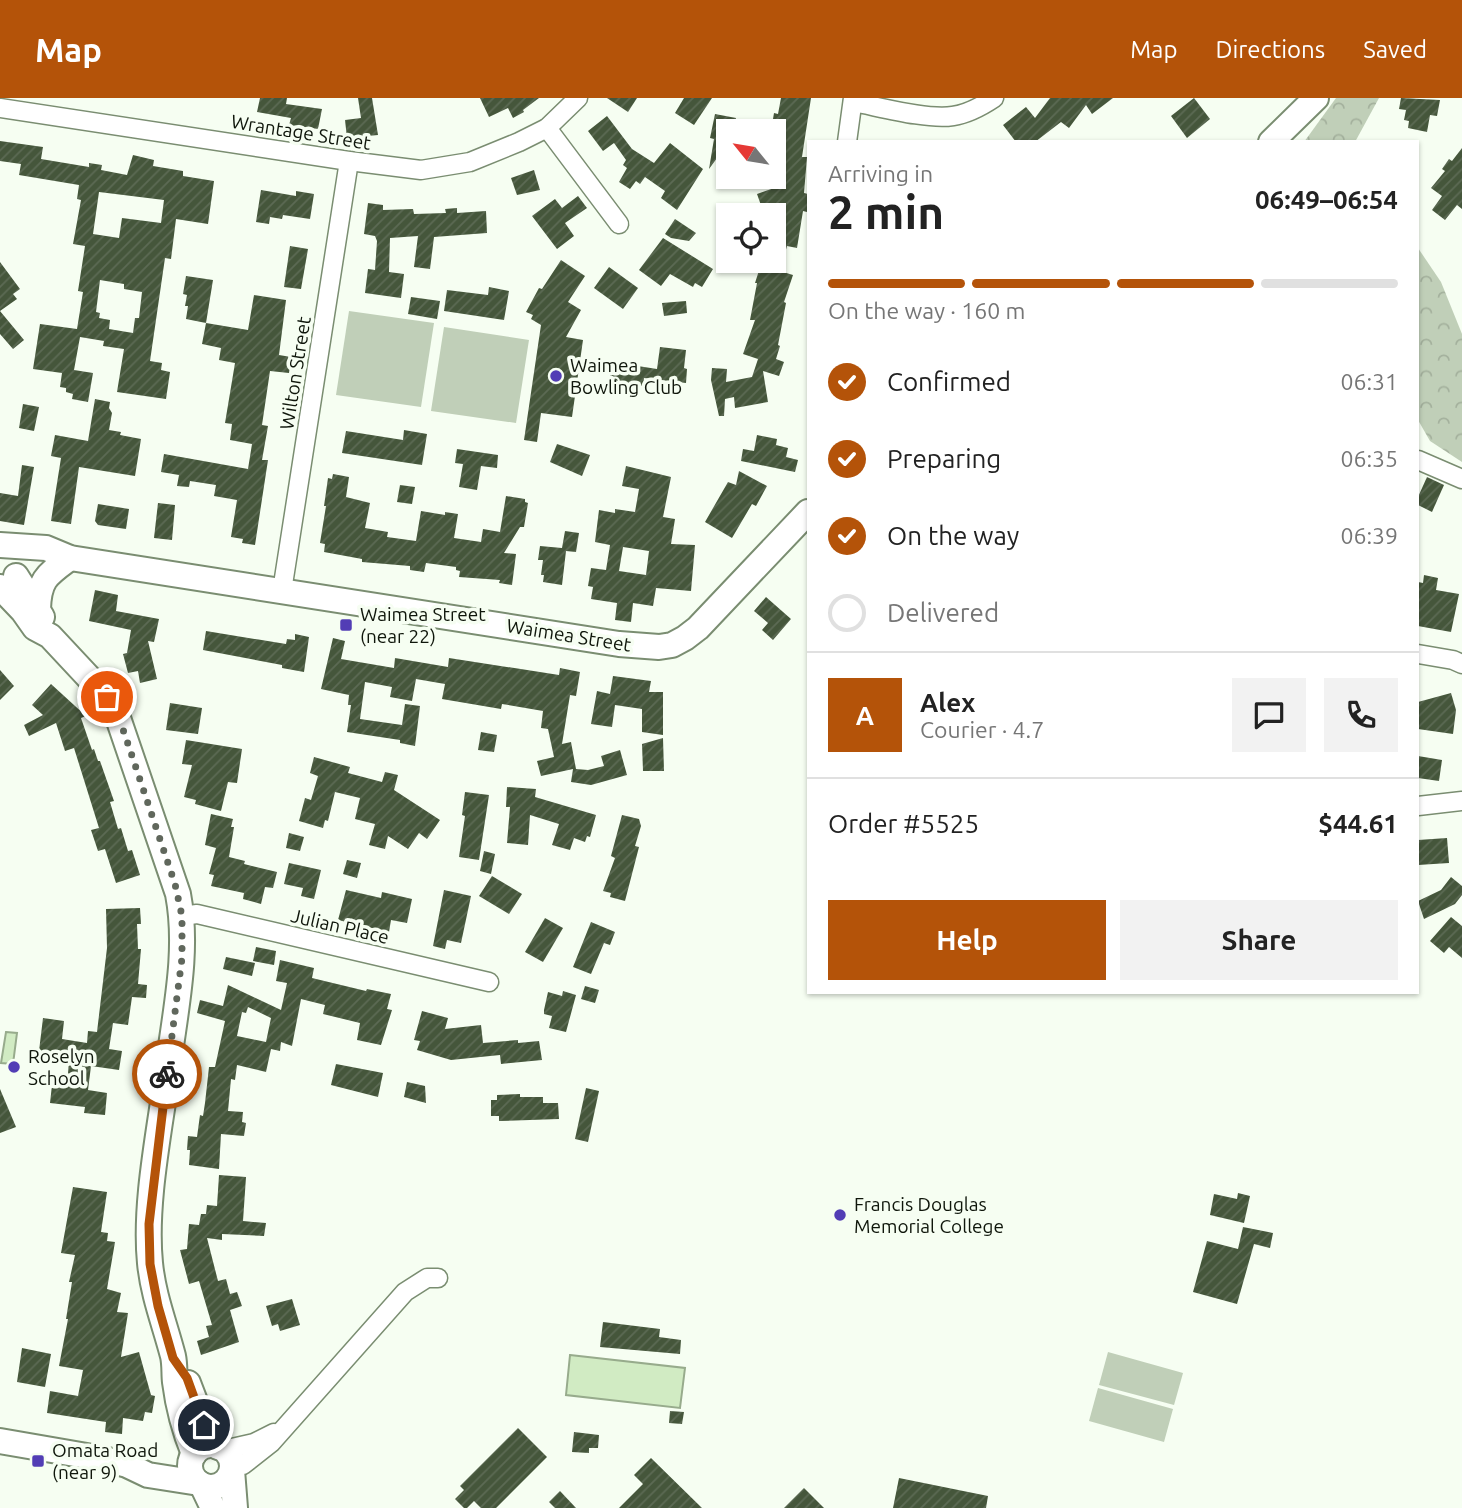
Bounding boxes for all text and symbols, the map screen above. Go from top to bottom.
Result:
text: Map [35,31,102,68]
text: Map [1130,36,1177,63]
text: Directions [1215,36,1325,63]
text: Saved [1363,36,1427,63]
street label: Wrantage Street [230,110,373,154]
north arrow [716,119,786,189]
map controls [716,119,786,273]
text: Arriving in [828,161,933,186]
text: 06:49–06:54 [1255,185,1398,214]
text: 2 min [828,186,944,238]
button: locate [716,203,786,273]
text: On the way · 160 m [828,298,1025,323]
street label: Wilton Street [275,314,315,431]
place label: Waimea Bowling Club [570,354,682,398]
icon: check [828,363,866,401]
text: Confirmed [887,367,1011,396]
marker: Waimea Bowling Club [548,368,564,384]
text: 06:31 [1340,369,1398,394]
icon: check [828,440,866,478]
text: Preparing [887,444,1001,473]
text: 06:35 [1340,446,1398,471]
icon: check [828,517,866,555]
text: On the way [887,521,1019,550]
text: 06:39 [1340,523,1398,548]
text: Delivered [887,598,999,627]
place label: Waimea Street (near 22) [360,603,486,647]
street label: Waimea Street [505,614,633,656]
marker: Waimea Street (near 22) [338,617,354,633]
pin [77,667,137,727]
icon: bag [88,678,126,716]
button: chat [1232,678,1306,752]
button: phone [1324,678,1398,752]
text: Alex [920,688,975,717]
text: A [856,701,874,730]
text: Courier · 4.7 [920,717,1044,742]
text: Order #5525 [828,809,979,838]
text: $44.61 [1318,809,1398,838]
button: Help [828,900,1106,980]
button: Share [1120,900,1398,980]
street label: Julian Place [289,904,391,948]
courier [132,1039,202,1109]
place label: Roselyn School [28,1045,95,1089]
icon: bike [148,1055,186,1093]
marker: Roselyn School [6,1059,22,1075]
place label: Francis Douglas Memorial College [854,1193,1004,1237]
marker: Francis Douglas Memorial College [832,1207,848,1223]
pin [174,1395,234,1455]
icon: home [185,1406,223,1444]
place label: Omata Road (near 9) [52,1439,158,1483]
marker: Omata Road (near 9) [30,1453,46,1469]

